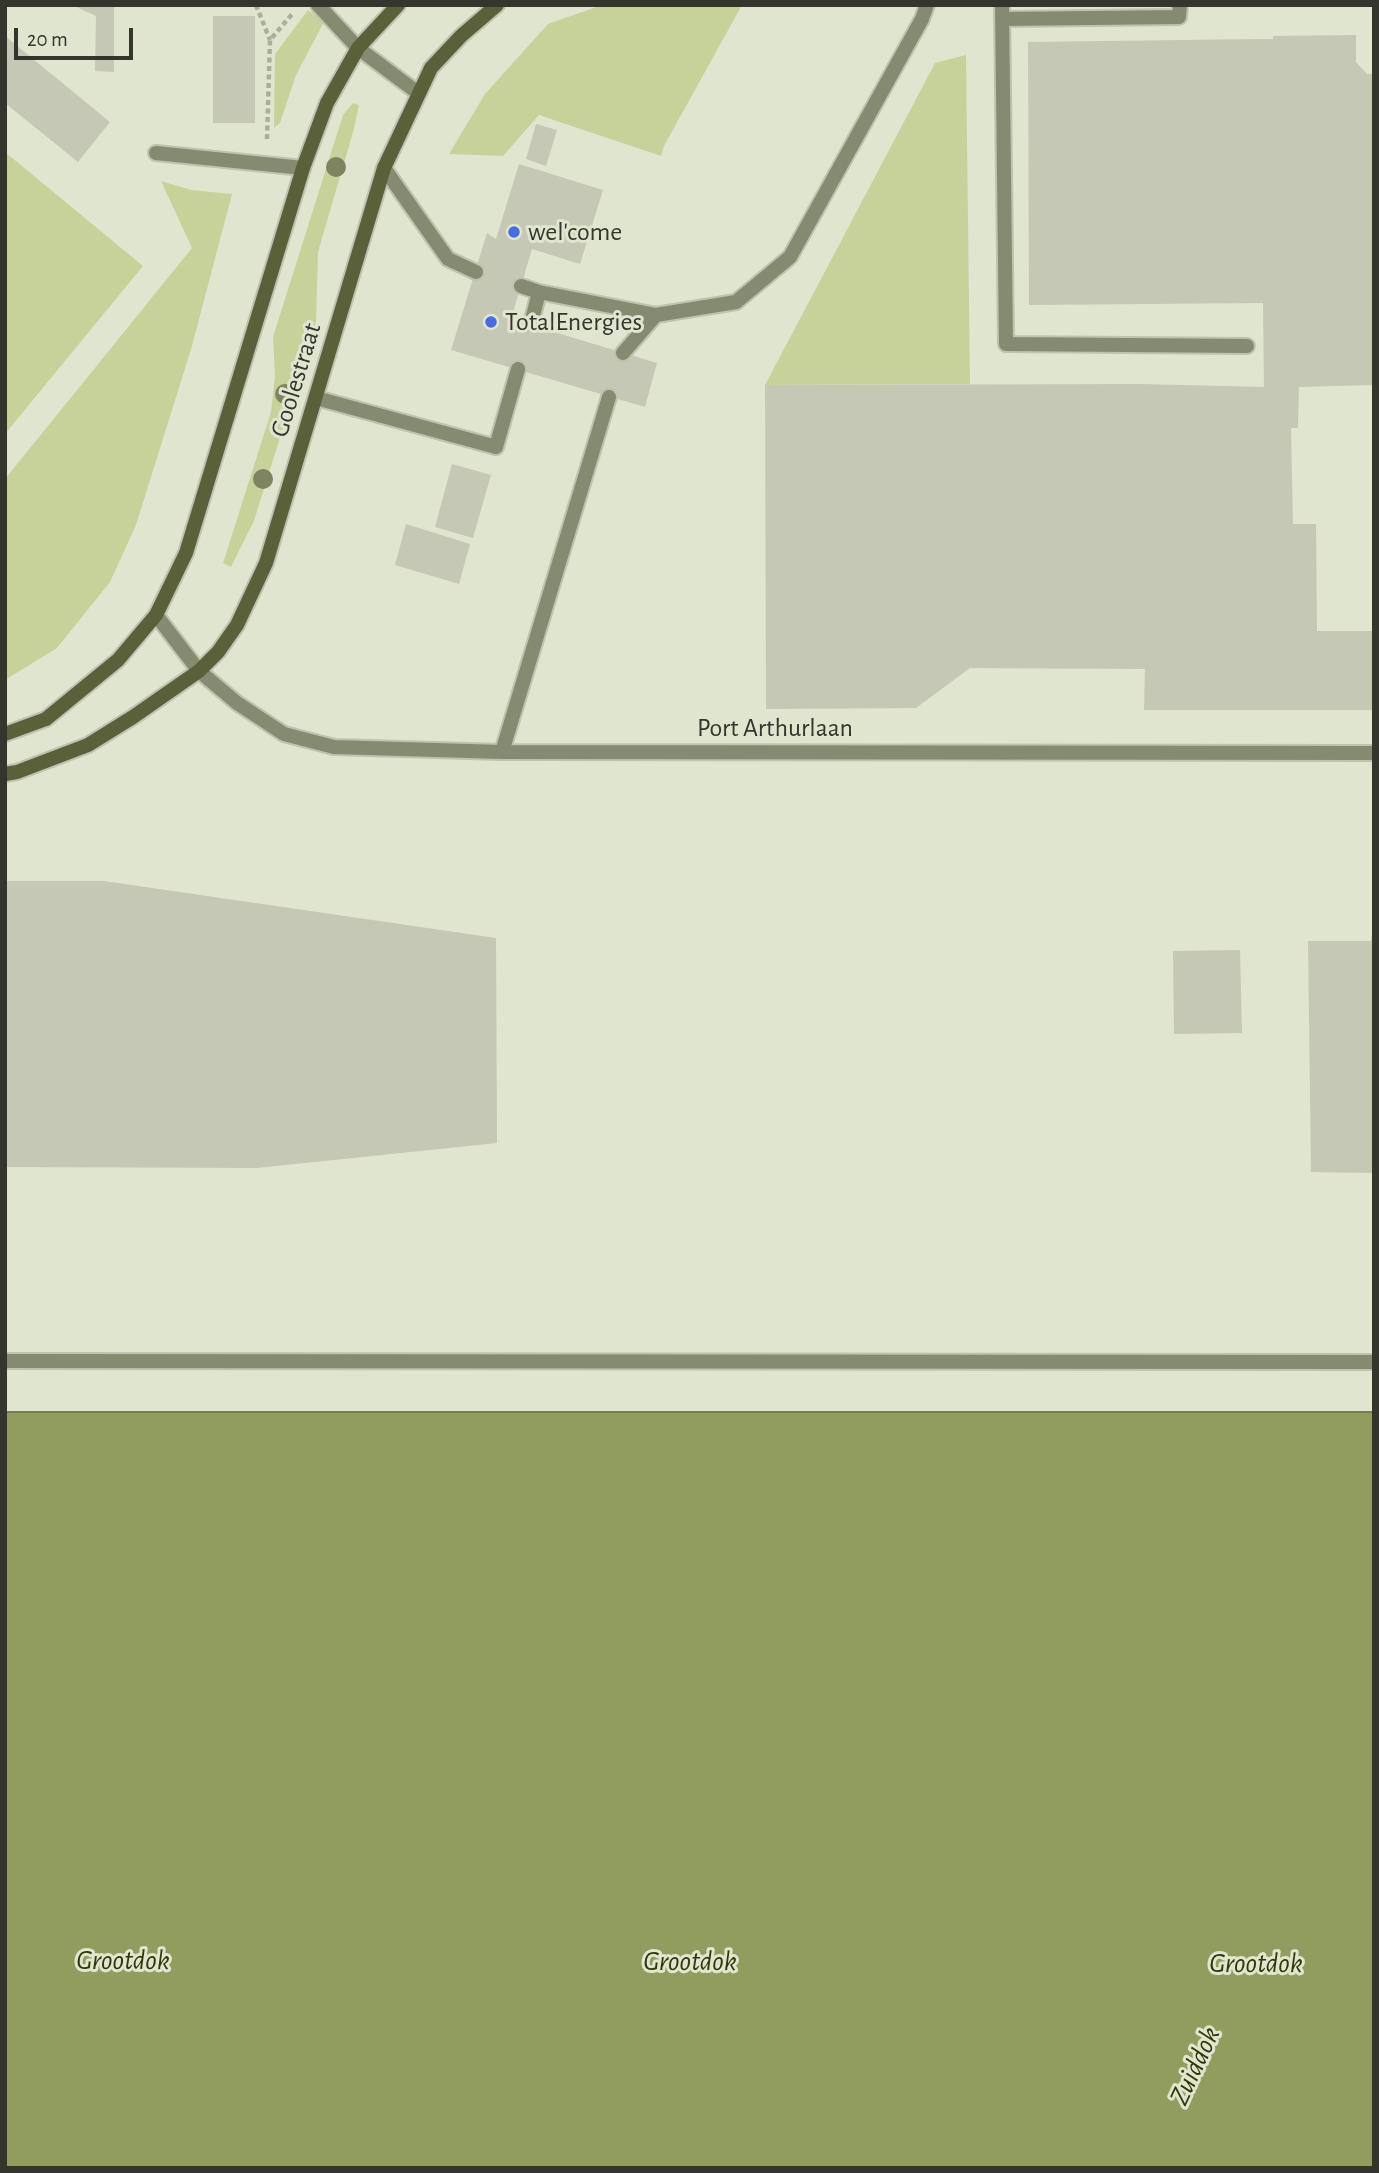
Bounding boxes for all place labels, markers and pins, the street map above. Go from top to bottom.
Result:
place label: wel'come [528,216,622,248]
marker: wel'come [506,224,522,240]
place label: TotalEnergies [505,306,642,338]
marker: TotalEnergies [483,314,499,330]

